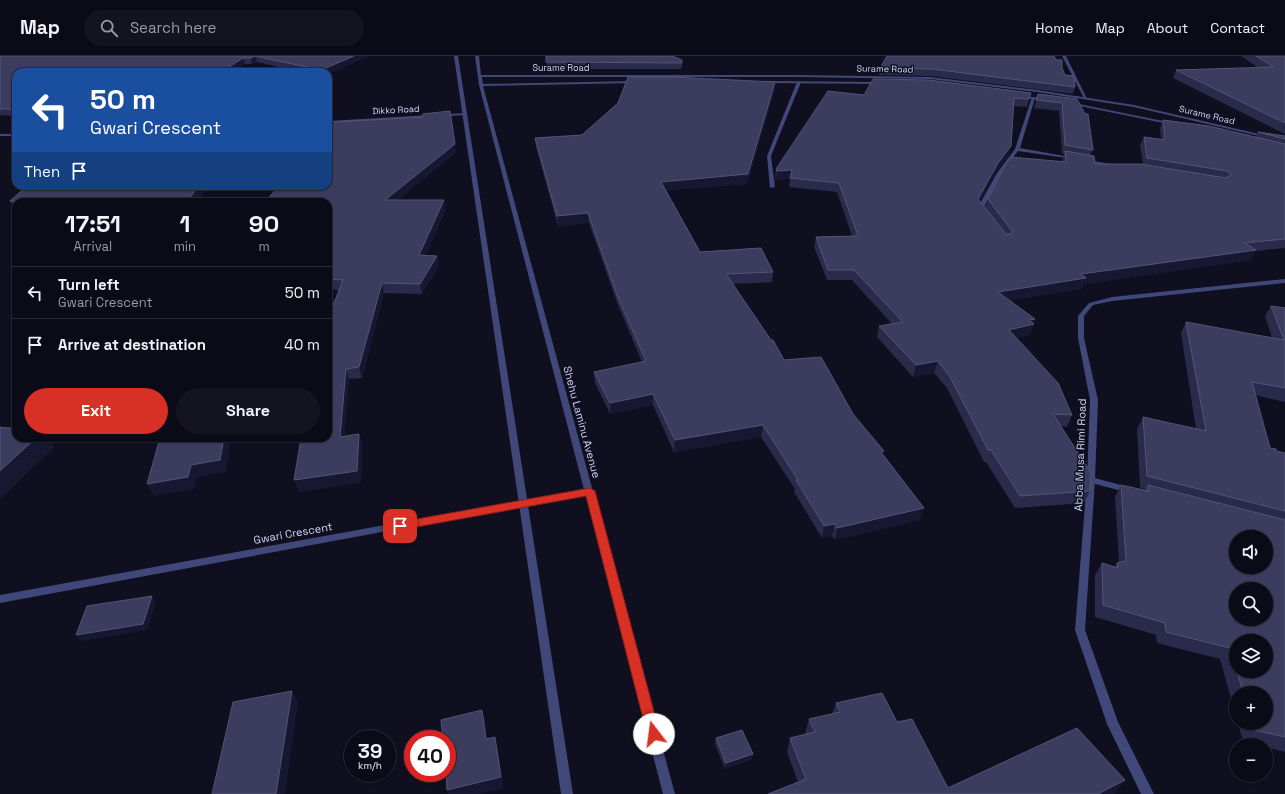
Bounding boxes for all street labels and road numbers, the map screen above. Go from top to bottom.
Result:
street label: Surame Road [533,62,590,74]
street label: Surame Road [856,63,914,75]
street label: Dikko Road [372,103,420,117]
street label: Surame Road [1178,103,1236,127]
street label: Shehu Laminu Avenue [560,364,604,480]
street label: Abba Musa Rimi Road [1071,398,1089,512]
street label: Gwari Crescent [252,519,334,547]

